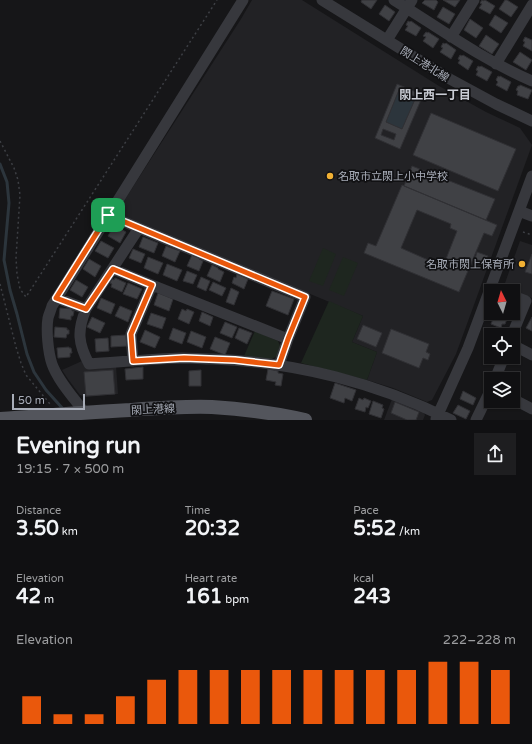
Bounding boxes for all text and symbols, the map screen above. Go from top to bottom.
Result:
street label: 閖上港北線 [398,44,452,85]
district label: 閖上西一丁目 [399,88,471,102]
place label: 名取市立閖上小中学校 [338,170,448,183]
marker: 名取市立閖上小中学校 [325,171,335,181]
pin [91,198,125,232]
icon: arrive [97,204,119,226]
place label: 名取市閖上保育所 [426,258,515,271]
marker: 名取市閖上保育所 [517,259,527,269]
north arrow [484,284,520,320]
map controls [484,284,520,408]
button: locate [484,328,520,364]
button: layers [484,372,520,408]
scale bar [12,392,85,411]
text: 50 m [18,394,45,407]
street label: 閖上港線 [131,402,175,417]
text: Evening run [16,433,141,459]
button: share [474,433,516,475]
text: 19:15 · 7 × 500 m [16,461,124,477]
text: Distance [16,504,61,517]
text: Time [185,504,210,517]
text: Pace [353,504,379,517]
text: 3.50 [16,517,59,541]
text: 20:32 [185,517,240,541]
text: 5:52 [353,517,396,541]
text: km [59,525,78,538]
text: /km [396,525,420,538]
text: Elevation [16,572,64,585]
text: Heart rate [185,572,237,585]
text: kcal [353,572,374,585]
text: 42 [16,585,41,609]
text: 161 [185,585,222,609]
text: 243 [353,585,391,609]
text: m [41,593,54,606]
text: bpm [222,593,249,606]
text: Elevation [16,632,73,648]
text: 222–228 m [443,632,516,648]

